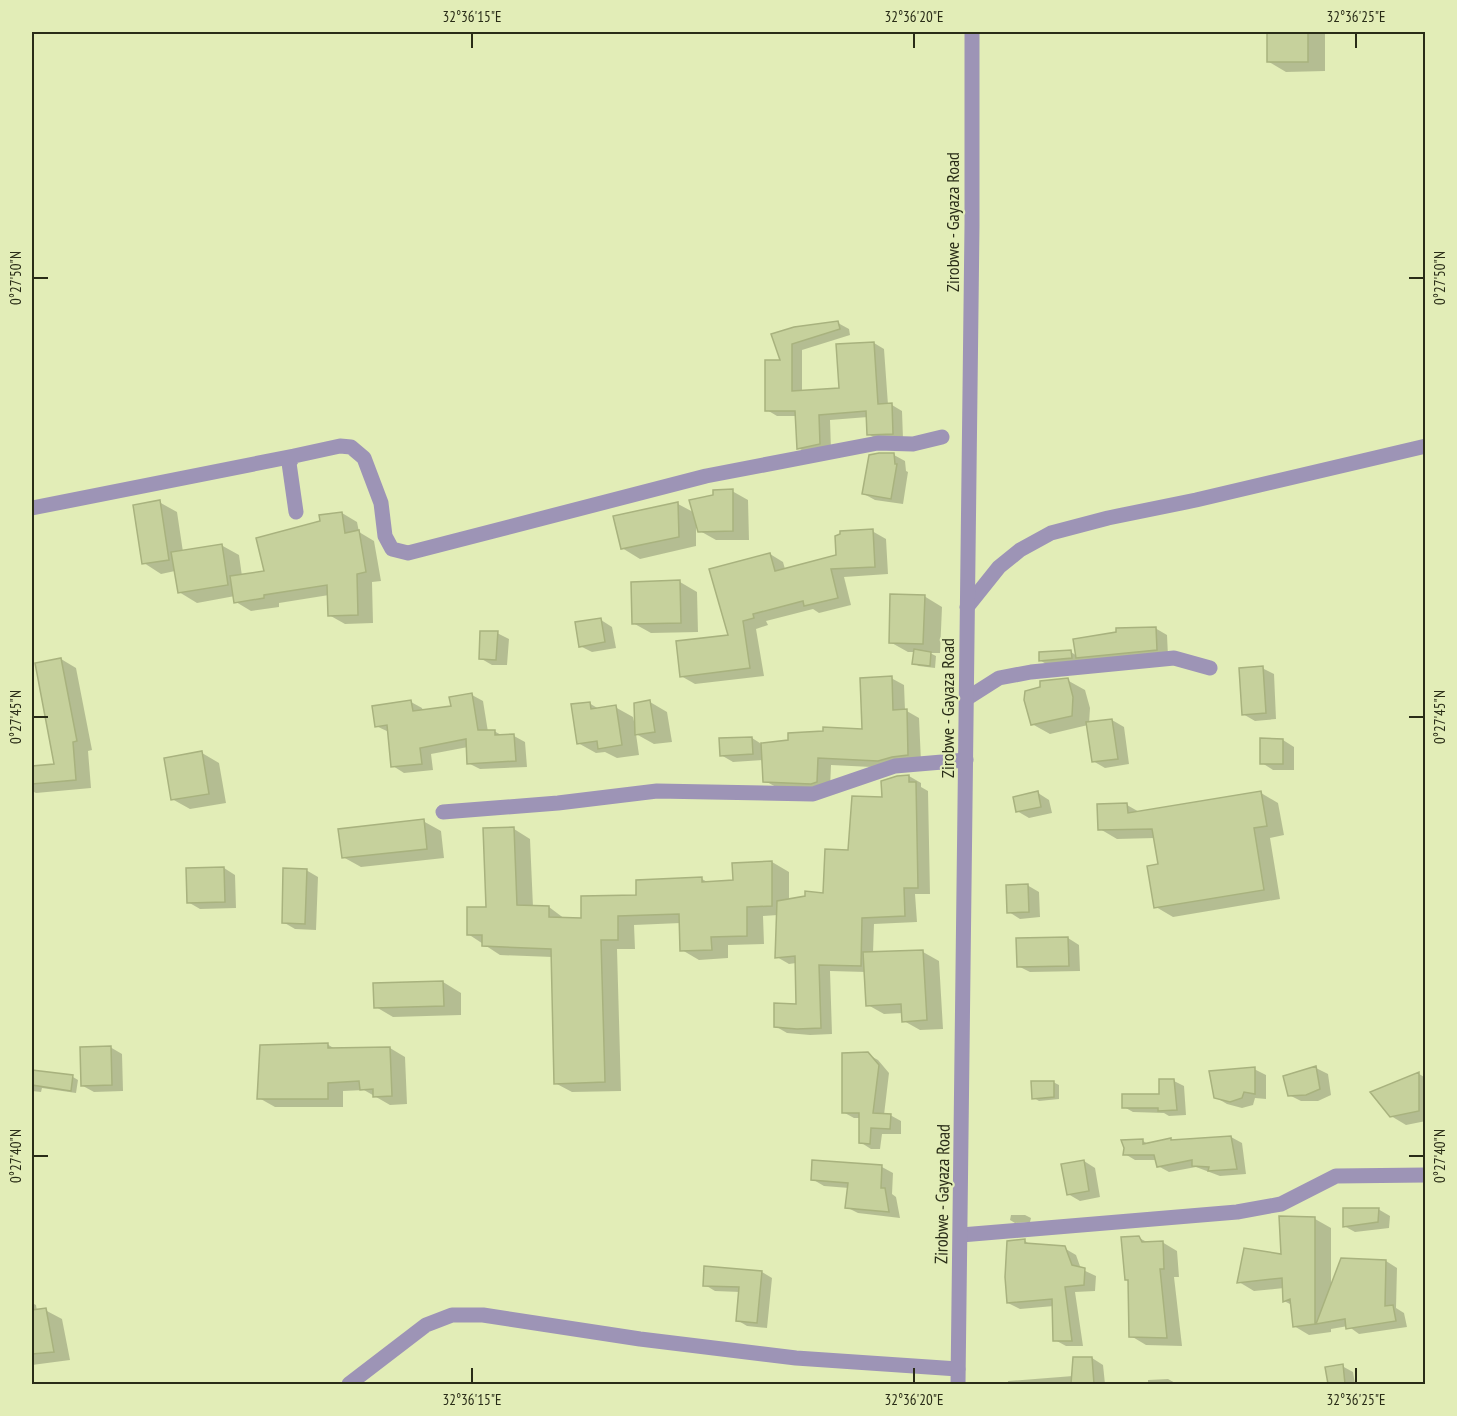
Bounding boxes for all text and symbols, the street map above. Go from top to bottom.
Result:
text: 32°36'15"E [442,7,502,26]
text: 32°36'20"E [884,7,944,26]
text: 32°36'25"E [1326,7,1386,26]
street label: Zirobwe - Gayaza Road [941,152,964,292]
text: 0°27'50"N [6,251,25,305]
text: 0°27'50"N [1430,251,1449,305]
street label: Zirobwe - Gayaza Road [936,638,959,778]
text: 0°27'45"N [6,690,25,744]
text: 0°27'45"N [1430,690,1449,744]
street label: Zirobwe - Gayaza Road [929,1124,955,1264]
text: 0°27'40"N [6,1129,25,1183]
text: 0°27'40"N [1430,1129,1449,1183]
text: 32°36'15"E [442,1390,502,1409]
text: 32°36'20"E [884,1390,944,1409]
text: 32°36'25"E [1326,1390,1386,1409]

